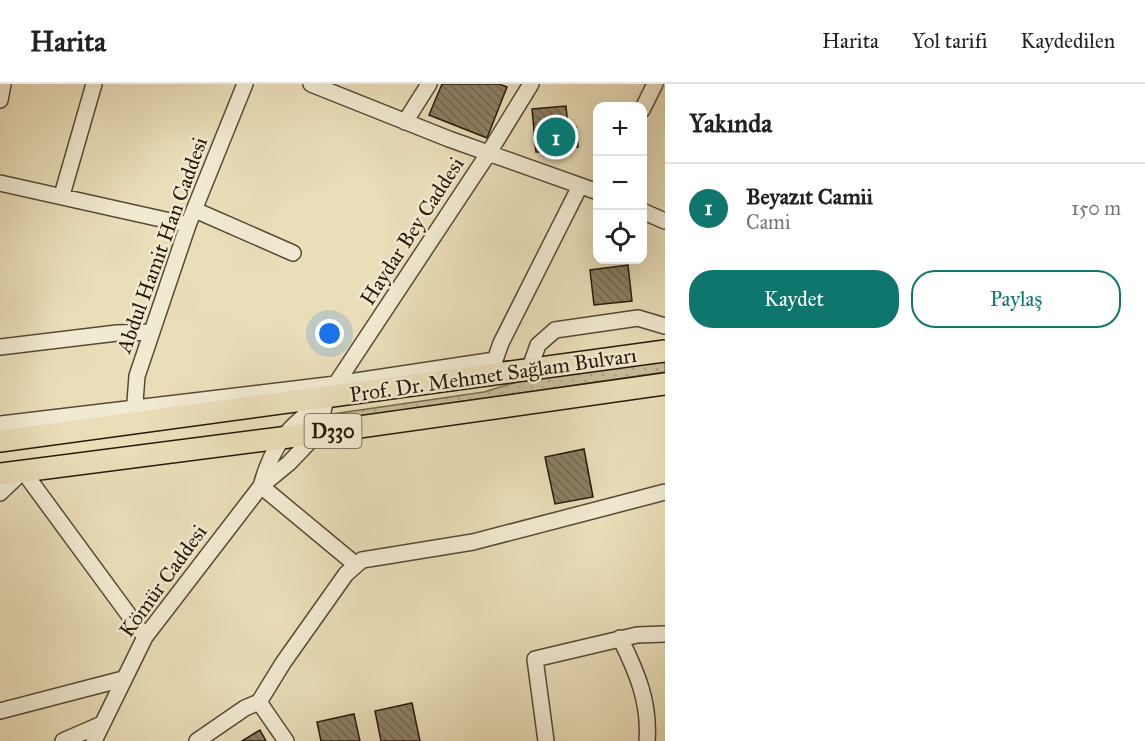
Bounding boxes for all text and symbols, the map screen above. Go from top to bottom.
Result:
text: Harita [30,24,106,59]
text: Harita [822,28,879,54]
text: Yol tarifi [912,28,988,54]
text: Kaydedilen [1021,28,1115,54]
map controls [593,102,647,264]
button: + [593,102,647,156]
text: Yakında [689,107,772,139]
pin: 1 [536,115,576,160]
street label: Abdul Hamit Han Caddesi [110,133,213,358]
street label: Haydar Bey Caddesi [354,152,470,310]
button: − [593,156,647,210]
text: Beyazıt Camii [746,183,873,210]
text: 1 [705,196,712,220]
text: 150 m [1071,196,1121,220]
button: locate [593,210,647,264]
text: Cami [746,210,790,234]
button: Kaydet [689,270,899,328]
button: Paylaş [911,270,1121,328]
your location [315,319,344,348]
street label: Prof. Dr. Mehmet Sağlam Bulvarı [348,342,639,408]
road number: D330 [304,414,362,448]
street label: Kömür Caddesi [113,519,213,642]

